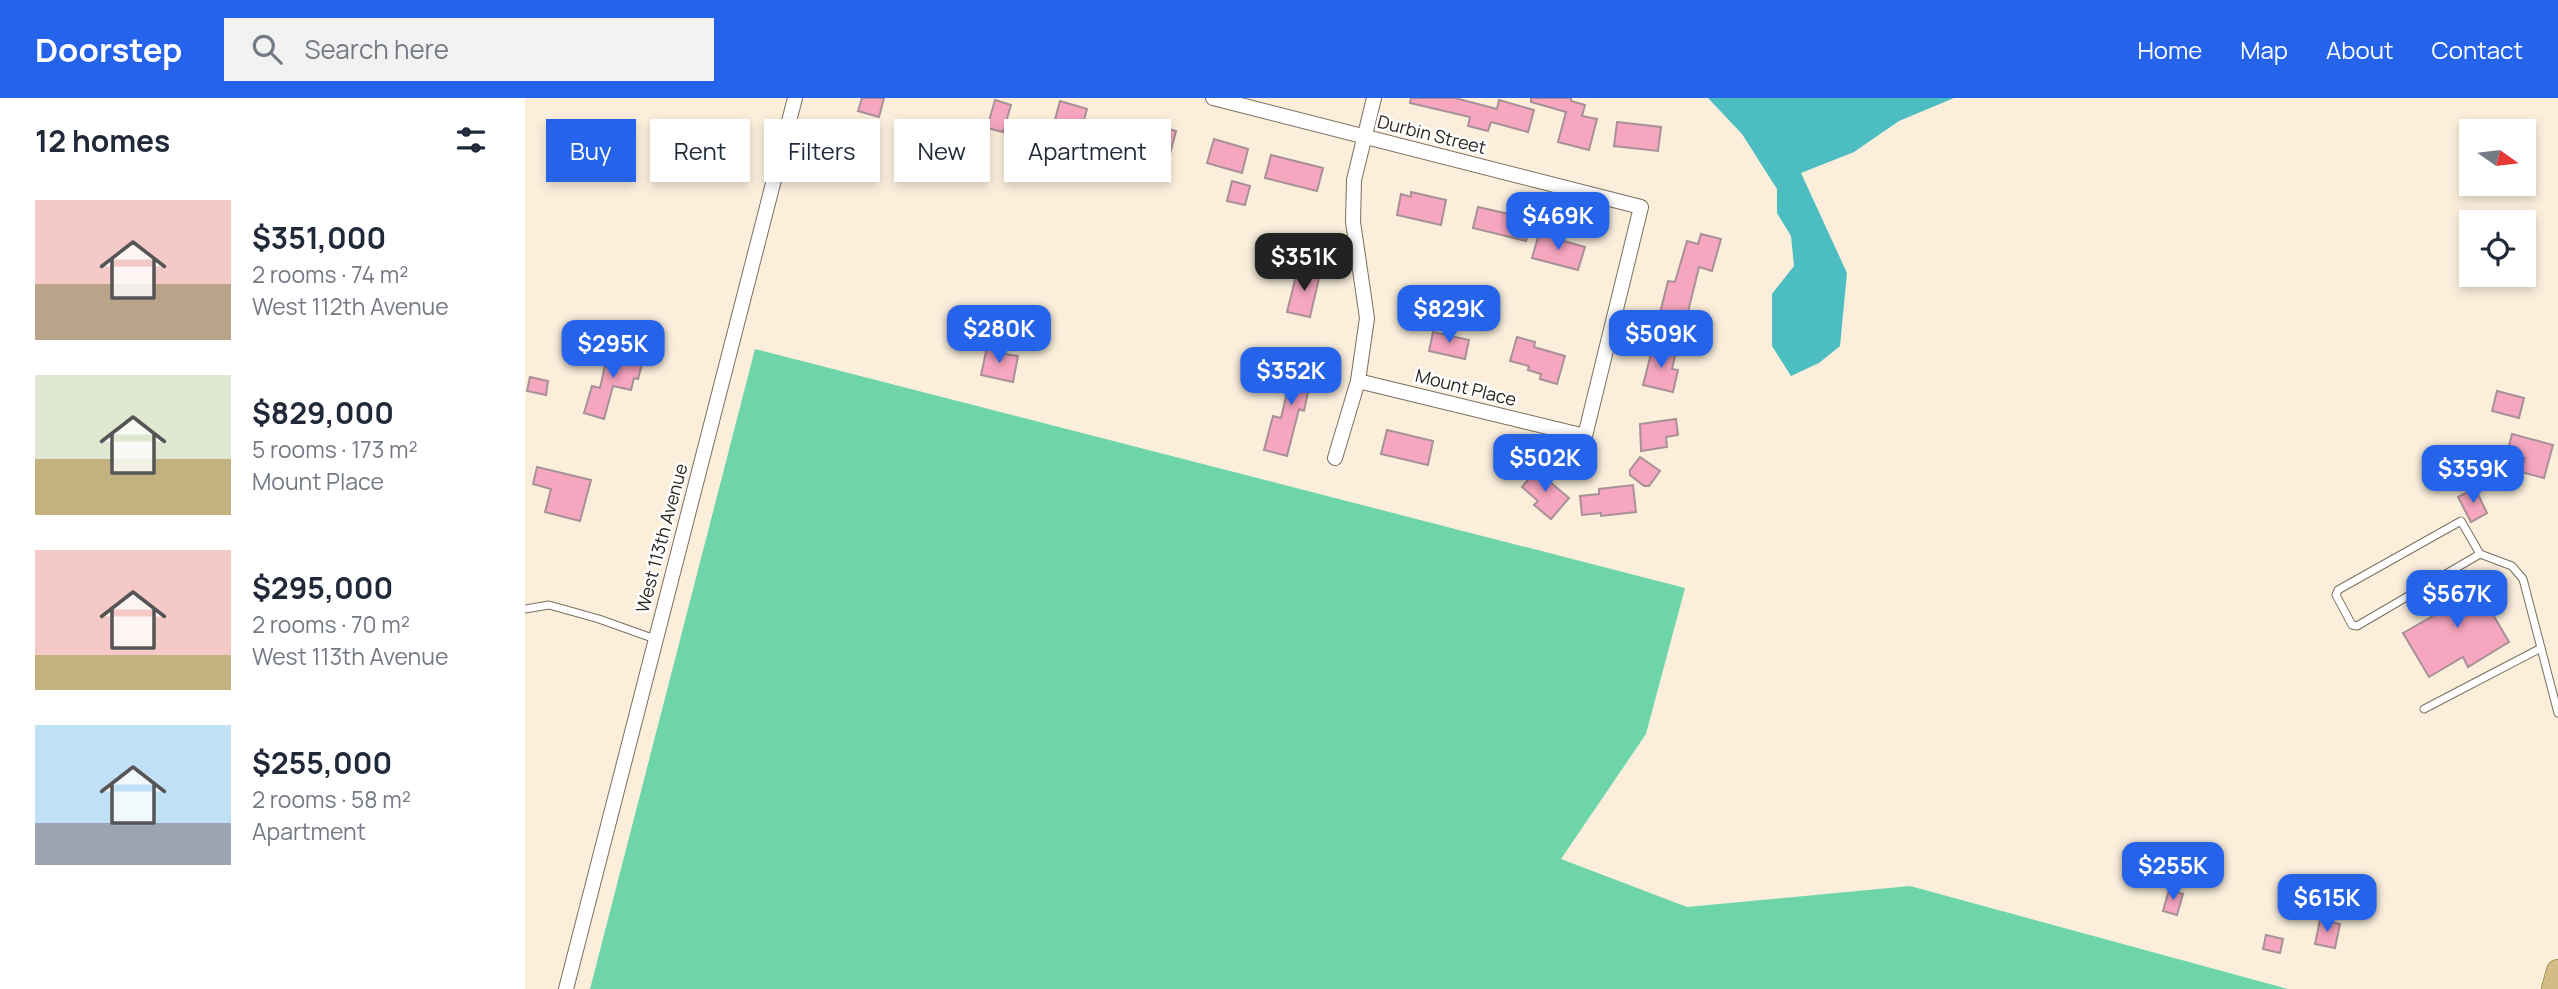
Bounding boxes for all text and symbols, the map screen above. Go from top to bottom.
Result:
search box [224,18,714,81]
text: Doorstep [35,27,182,72]
icon: search [248,30,286,68]
text: Search here [304,31,449,67]
text: Home [2137,33,2202,66]
text: Map [2240,33,2288,66]
text: About [2326,33,2394,66]
text: Contact [2432,33,2523,66]
street label: Durbin Street [1375,109,1489,159]
chip: Buy [546,119,636,182]
chip: Rent [650,119,750,182]
chip: Filters [764,119,880,182]
chip: New [894,119,990,182]
chip: Apartment [1004,119,1171,182]
north arrow [2459,119,2536,196]
map controls [2459,119,2536,287]
text: 12 homes [35,120,170,161]
icon: filters [452,121,490,159]
pin: $469K [1509,192,1607,252]
text: $469K [1522,199,1594,231]
button: locate [2459,210,2536,287]
text: $351,000 [252,217,386,258]
icon: home [91,228,175,312]
pin: $351K [1255,234,1353,293]
text: $351K [1271,240,1337,272]
text: 2 rooms · 74 m² [252,258,408,290]
pin: $829K [1400,286,1498,345]
text: West 112th Avenue [252,290,449,322]
text: $829K [1413,292,1485,324]
pin: $280K [950,306,1048,365]
pin: $509K [1612,310,1710,370]
text: $280K [963,312,1035,344]
text: $509K [1625,317,1697,349]
pin: $295K [564,320,662,380]
text: $295K [578,327,648,359]
pin: $352K [1242,348,1340,407]
text: $352K [1256,354,1326,386]
street label: Mount Place [1413,363,1519,411]
text: $829,000 [252,392,394,433]
icon: home [91,403,175,487]
text: 5 rooms · 173 m² [252,433,418,465]
pin: $502K [1496,434,1594,494]
text: $502K [1509,441,1581,473]
pin: $359K [2424,446,2522,505]
text: $359K [2438,452,2508,484]
street label: West 113th Avenue [630,461,692,615]
text: Mount Place [252,465,384,497]
text: $295,000 [252,567,393,608]
pin: $567K [2408,570,2506,630]
text: $567K [2422,577,2492,609]
icon: home [91,578,175,662]
text: 2 rooms · 70 m² [252,608,410,640]
text: West 113th Avenue [252,640,448,672]
text: $255,000 [252,742,392,783]
icon: home [91,753,175,837]
text: 2 rooms · 58 m² [252,783,411,815]
text: Apartment [252,815,366,847]
pin: $255K [2124,842,2222,902]
text: $255K [2138,849,2208,881]
pin: $615K [2278,874,2376,934]
text: $615K [2294,881,2360,913]

